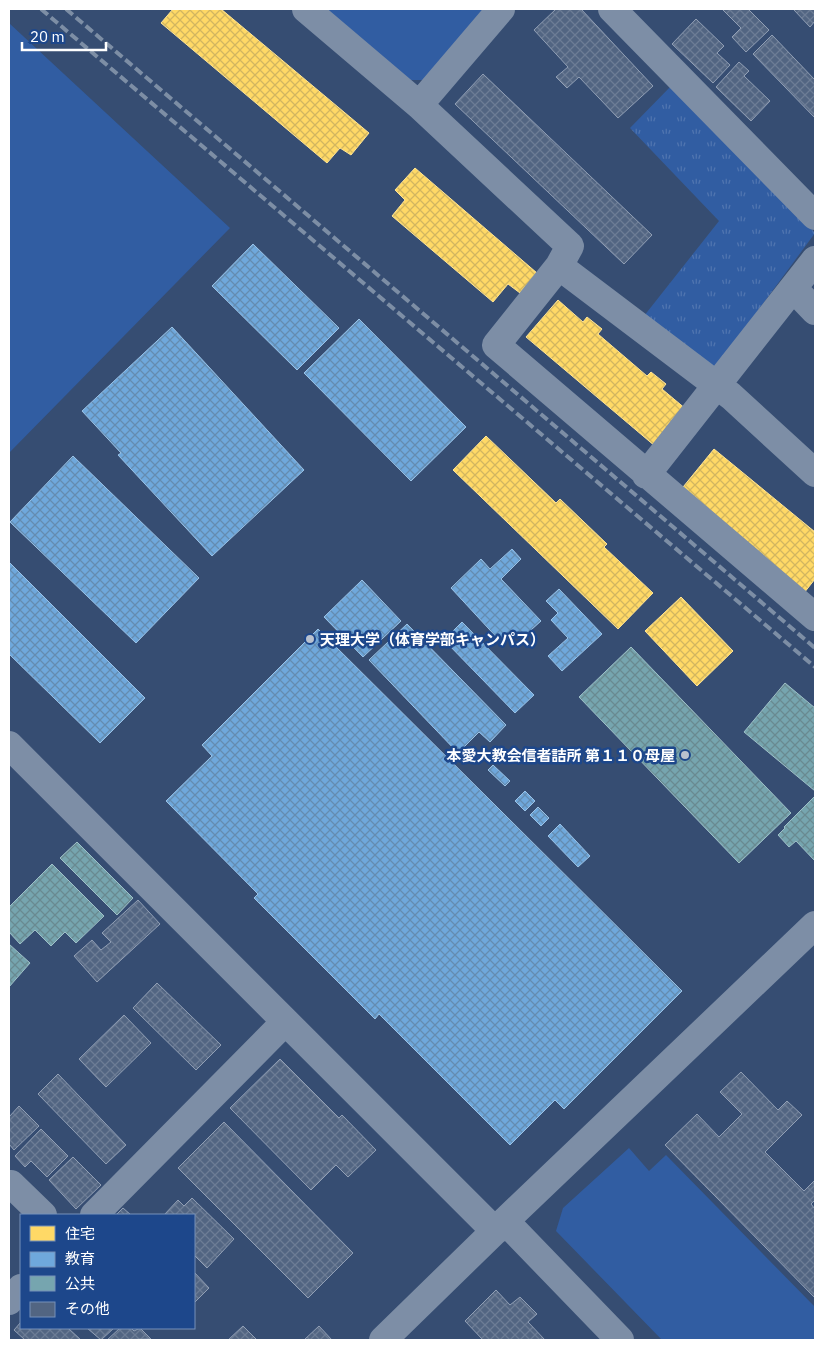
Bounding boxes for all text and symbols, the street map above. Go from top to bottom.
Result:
scale bar [22,20,106,52]
text: 20 m [30,27,65,46]
place label: 天理大学（体育学部キャンパス） [320,630,545,649]
marker: 天理大学（体育学部キャンパス） [304,633,316,645]
place label: 本愛大教会信者詰所 第１１０母屋 [446,746,675,765]
marker: 本愛大教会信者詰所 第１１０母屋 [679,749,691,761]
legend [20,1214,195,1329]
text: 住宅 [65,1224,95,1243]
text: 教育 [65,1249,95,1268]
text: 公共 [65,1274,95,1293]
text: その他 [65,1299,110,1318]

